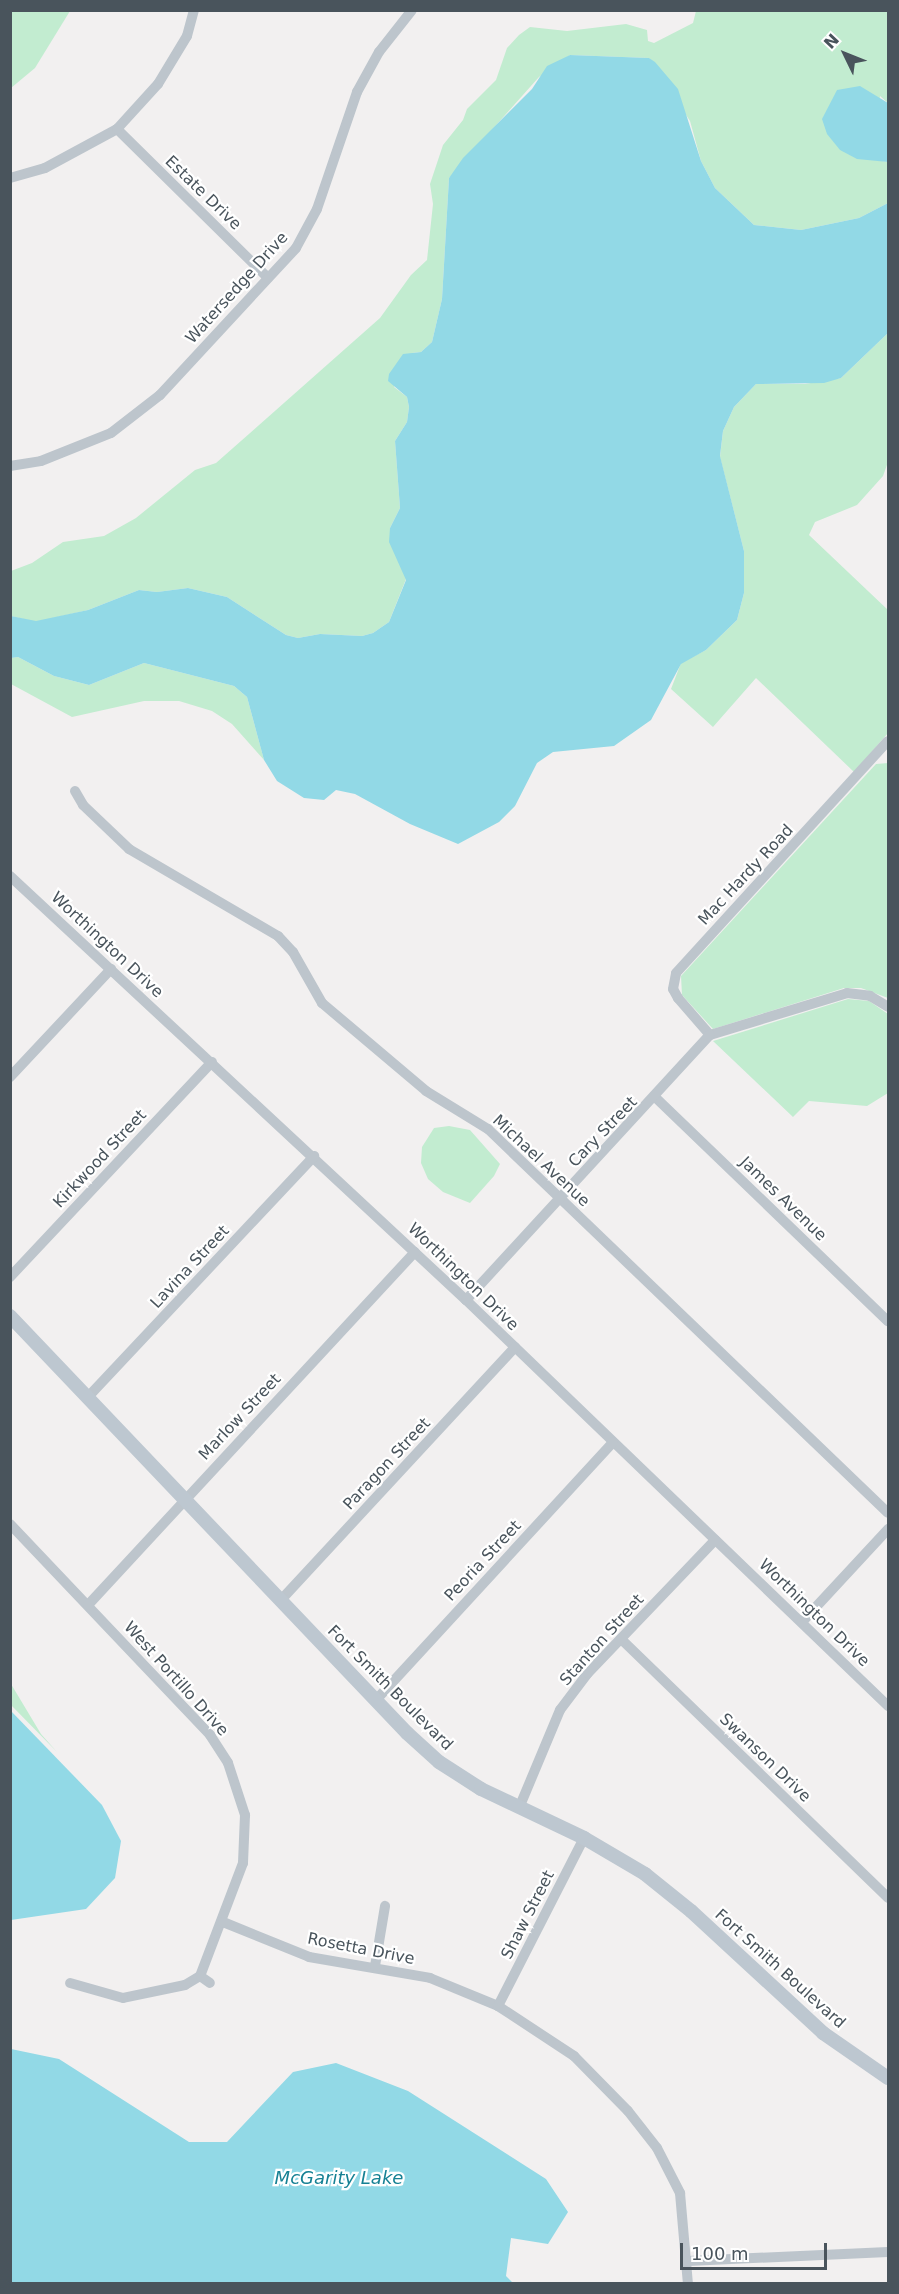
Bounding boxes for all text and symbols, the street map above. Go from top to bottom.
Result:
north arrow [815,24,875,84]
text: N [820,30,843,53]
street label: Estate Drive [161,152,245,234]
street label: Watersedge Drive [182,228,292,348]
street label: Mac Hardy Road [694,821,798,929]
street label: Worthington Drive [47,888,167,1002]
street label: Cary Street [565,1093,641,1171]
street label: Kirkwood Street [50,1106,150,1212]
street label: Michael Avenue [488,1111,594,1211]
street label: James Avenue [736,1153,830,1245]
street label: Worthington Drive [404,1219,522,1335]
street label: Lavina Street [147,1222,233,1312]
street label: Marlow Street [195,1370,285,1464]
street label: Paragon Street [339,1414,435,1514]
street label: Peoria Street [441,1517,525,1605]
street label: Worthington Drive [755,1555,873,1671]
street label: Stanton Street [556,1590,648,1690]
street label: West Portillo Drive [120,1618,232,1740]
street label: Fort Smith Boulevard [323,1621,457,1755]
street label: Swanson Drive [715,1710,815,1806]
street label: Shaw Street [497,1867,559,1963]
street label: Fort Smith Boulevard [711,1905,849,2033]
street label: Rosetta Drive [306,1929,416,1969]
water label: McGarity Lake [275,2167,403,2189]
scale bar [683,2231,830,2269]
text: 100 m [691,2243,749,2264]

